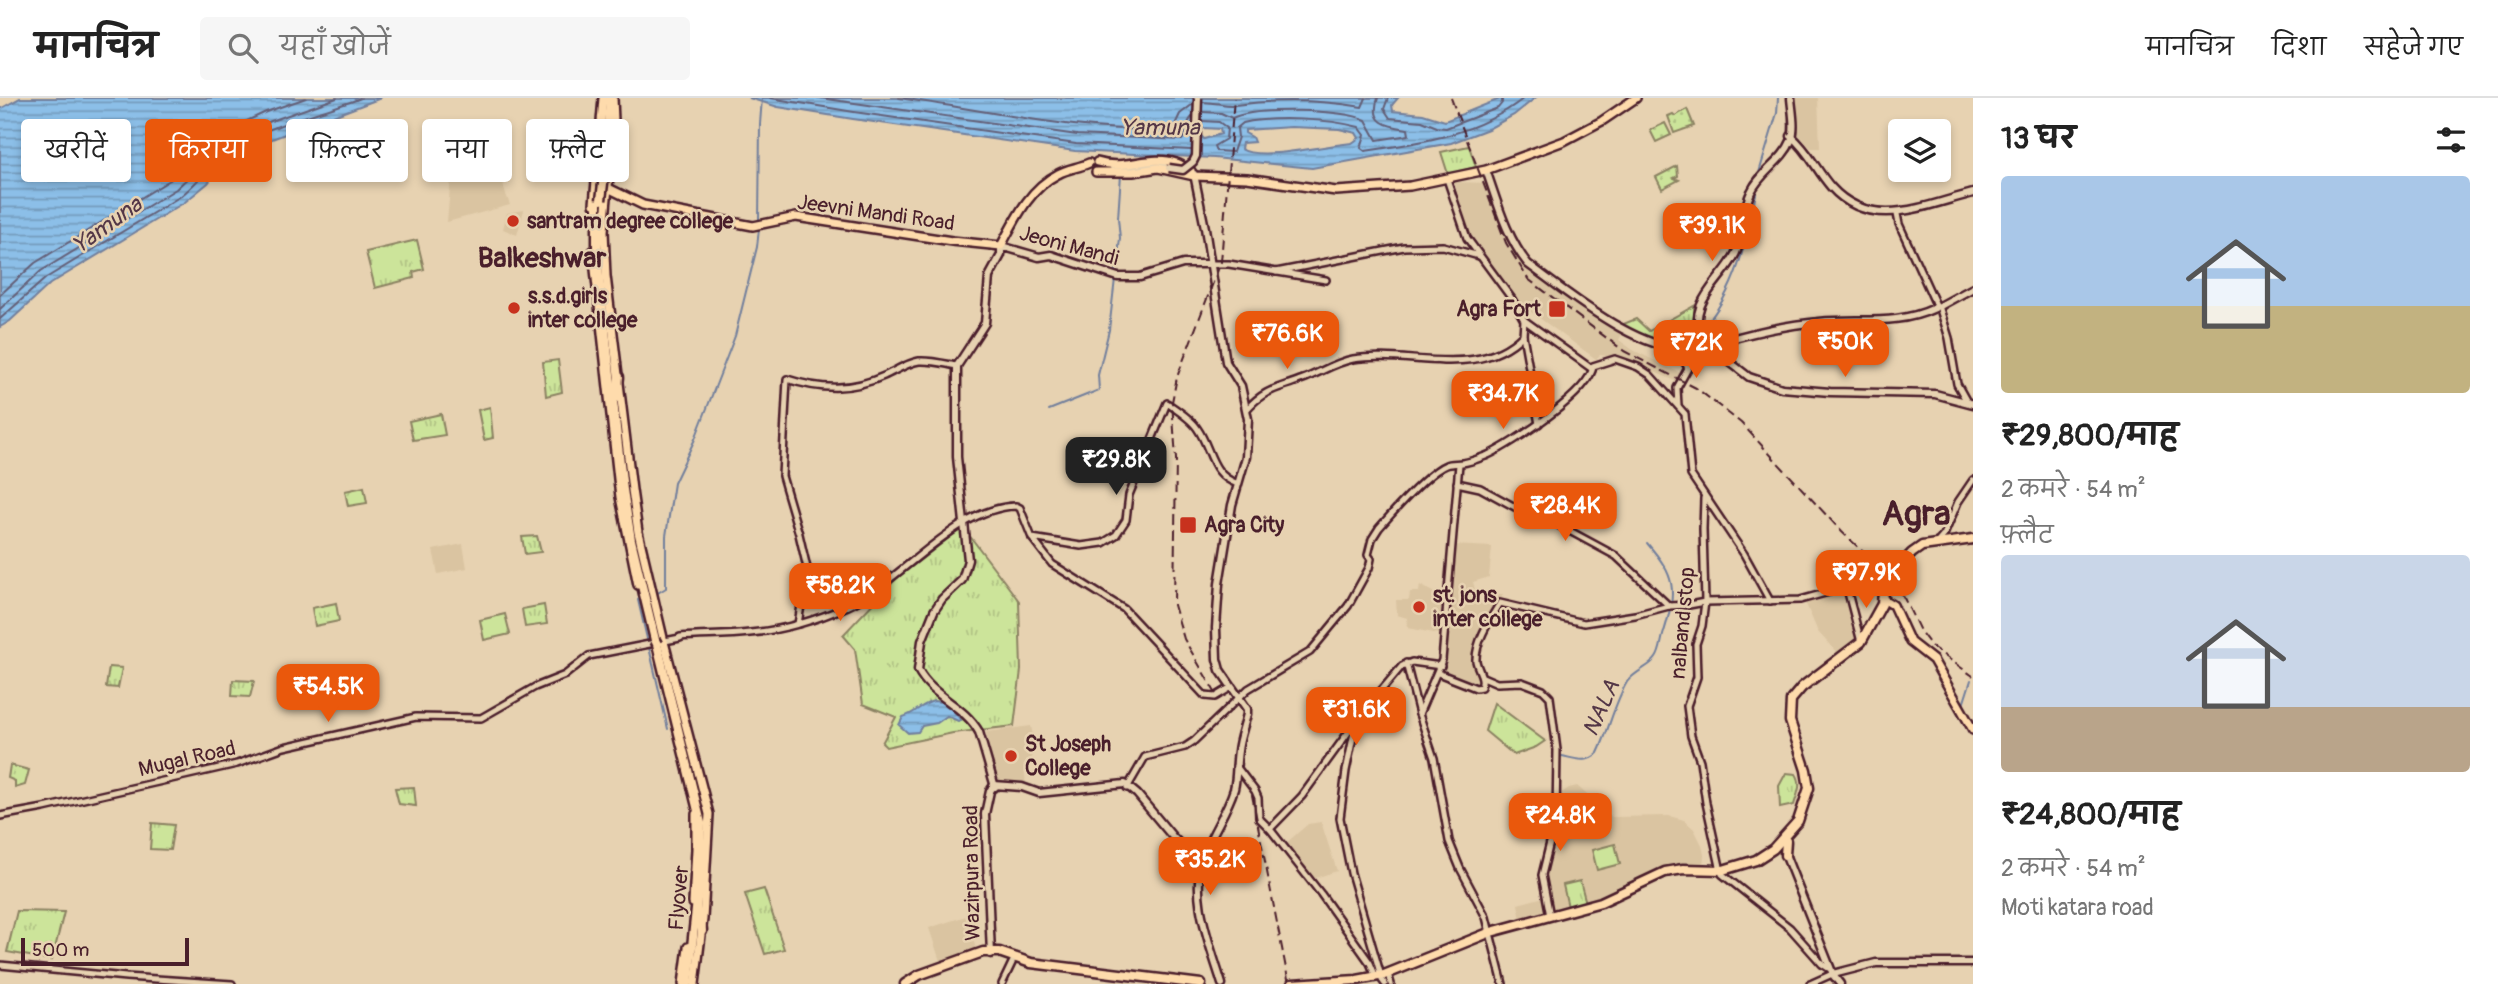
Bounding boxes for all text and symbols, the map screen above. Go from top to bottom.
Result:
search box [200,17,690,80]
text: मानचित्र [35,26,158,67]
icon: search [224,29,262,67]
text: यहाँ खोजें [280,31,391,63]
text: मानचित्र [2146,33,2234,62]
text: दिशा [2272,33,2326,62]
text: सहेजे गए [2364,33,2463,62]
water label: Yamuna [1121,113,1201,142]
chip: खरीदें [21,119,131,182]
chip: किराया [145,119,272,182]
chip: फ़िल्टर [286,119,408,182]
chip: नया [422,119,512,182]
chip: फ़्लैट [526,119,629,182]
map controls [1888,119,1951,182]
button: layers [1888,119,1951,182]
text: 13 घर [2001,120,2076,157]
icon: filters [2432,121,2470,159]
water label: Yamuna [67,189,148,260]
street label: Jeevni Mandi Road [796,189,956,237]
pin: ₹39.1K [1655,204,1769,263]
place label: santram degree college [527,208,734,235]
text: ₹39.1K [1679,211,1745,240]
marker: santram degree college [505,213,521,229]
street label: Jeoni Mandi [1016,220,1122,272]
icon: home [2173,221,2299,347]
district label: Balkeshwar [478,241,607,276]
place label: s.s.d.girls inter college [528,283,638,334]
place label: Agra Fort [1456,296,1542,323]
marker: Agra Fort [1547,299,1567,319]
marker: s.s.d.girls inter college [506,300,522,316]
pin: ₹76.6K [1230,312,1344,371]
text: ₹76.6K [1251,319,1323,348]
pin: ₹72K [1655,320,1737,380]
pin: ₹50K [1804,320,1886,379]
text: ₹50K [1817,327,1873,356]
text: ₹72K [1670,328,1722,357]
pin: ₹34.7K [1446,372,1560,431]
text: ₹34.7K [1467,379,1539,408]
text: ₹29,800/माह [2001,417,2178,454]
pin: ₹29.8K [1059,438,1173,497]
text: ₹29.8K [1082,445,1151,474]
text: 2 कमरे · 54 m² [2001,475,2146,504]
pin: ₹28.4K [1508,484,1622,543]
text: ₹28.4K [1530,491,1600,520]
district label: Agra [1881,492,1951,536]
place label: Agra City [1204,512,1284,539]
marker: Agra City [1178,515,1198,535]
text: फ़्लैट [2001,521,2053,550]
pin: ₹97.9K [1809,550,1923,610]
text: ₹97.9K [1832,558,1900,587]
pin: ₹58.2K [783,564,897,623]
street label: nalband stop [1665,566,1701,680]
text: ₹58.2K [805,571,875,600]
place label: st. jons inter college [1433,582,1543,633]
marker: st. jons inter college [1411,599,1427,615]
icon: home [2173,601,2299,727]
pin: ₹54.5K [271,664,385,724]
text: ₹54.5K [293,672,363,701]
water label: NALA [1576,675,1626,741]
pin: ₹31.6K [1299,688,1413,747]
text: ₹31.6K [1322,695,1390,724]
place label: St Joseph College [1025,731,1111,782]
street label: Mugal Road [136,735,238,783]
marker: St Joseph College [1003,748,1019,764]
pin: ₹24.8K [1503,794,1617,853]
text: ₹24,800/माह [2001,796,2180,833]
text: ₹24.8K [1525,801,1595,830]
street label: Wazirpura Road [957,805,987,941]
pin: ₹35.2K [1153,838,1267,897]
text: ₹35.2K [1175,845,1245,874]
text: 2 कमरे · 54 m² [2001,854,2146,883]
street label: Flyover [663,864,695,932]
text: Moti katara road [2001,893,2154,922]
scale bar [21,935,189,967]
text: 500 m [32,938,89,962]

